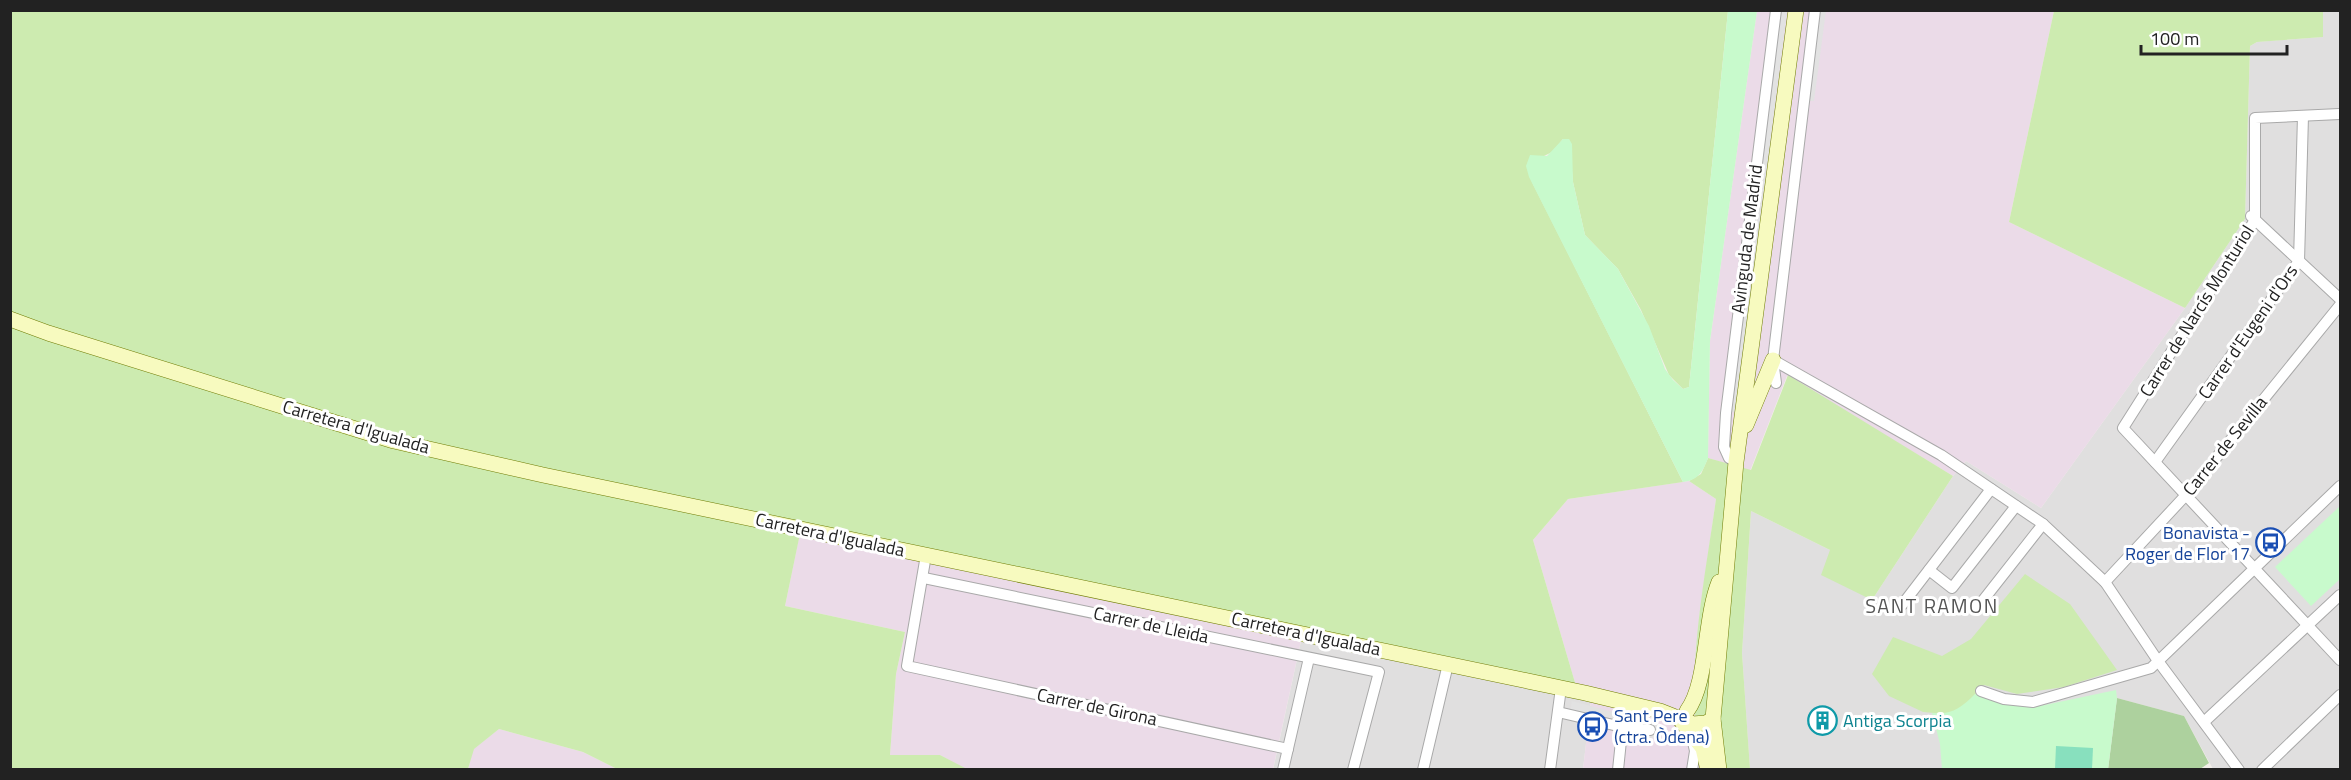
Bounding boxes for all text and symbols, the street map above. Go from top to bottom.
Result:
scale bar [2141,18,2286,56]
text: 100 m [2150,25,2199,52]
street label: Avinguda de Madrid [1724,163,1769,315]
street label: Carrer de Narcís Monturiol [2133,220,2261,402]
street label: Carrer d'Eugeni d'Ors [2191,259,2304,404]
street label: Carrer de Sevilla [2176,390,2273,501]
street label: Carretera d'Igualada [279,393,433,460]
street label: Carretera d'Igualada [753,506,907,563]
place label: Bonavista - Roger de Flor 17 [2125,519,2250,567]
bus stop icon: Bonavista - Roger de Flor 17 [2255,527,2287,559]
district label: SANT RAMON [1865,590,1999,621]
street label: Carrer de Lleida [1091,599,1211,650]
street label: Carretera d'Igualada [1229,605,1383,662]
street label: Carrer de Girona [1035,681,1160,732]
place label: Sant Pere (ctra. Òdena) [1614,702,1710,750]
building icon: Antiga Scorpia [1806,705,1838,737]
place label: Antiga Scorpia [1843,707,1952,734]
bus stop icon: Sant Pere (ctra. Òdena) [1577,710,1609,742]

